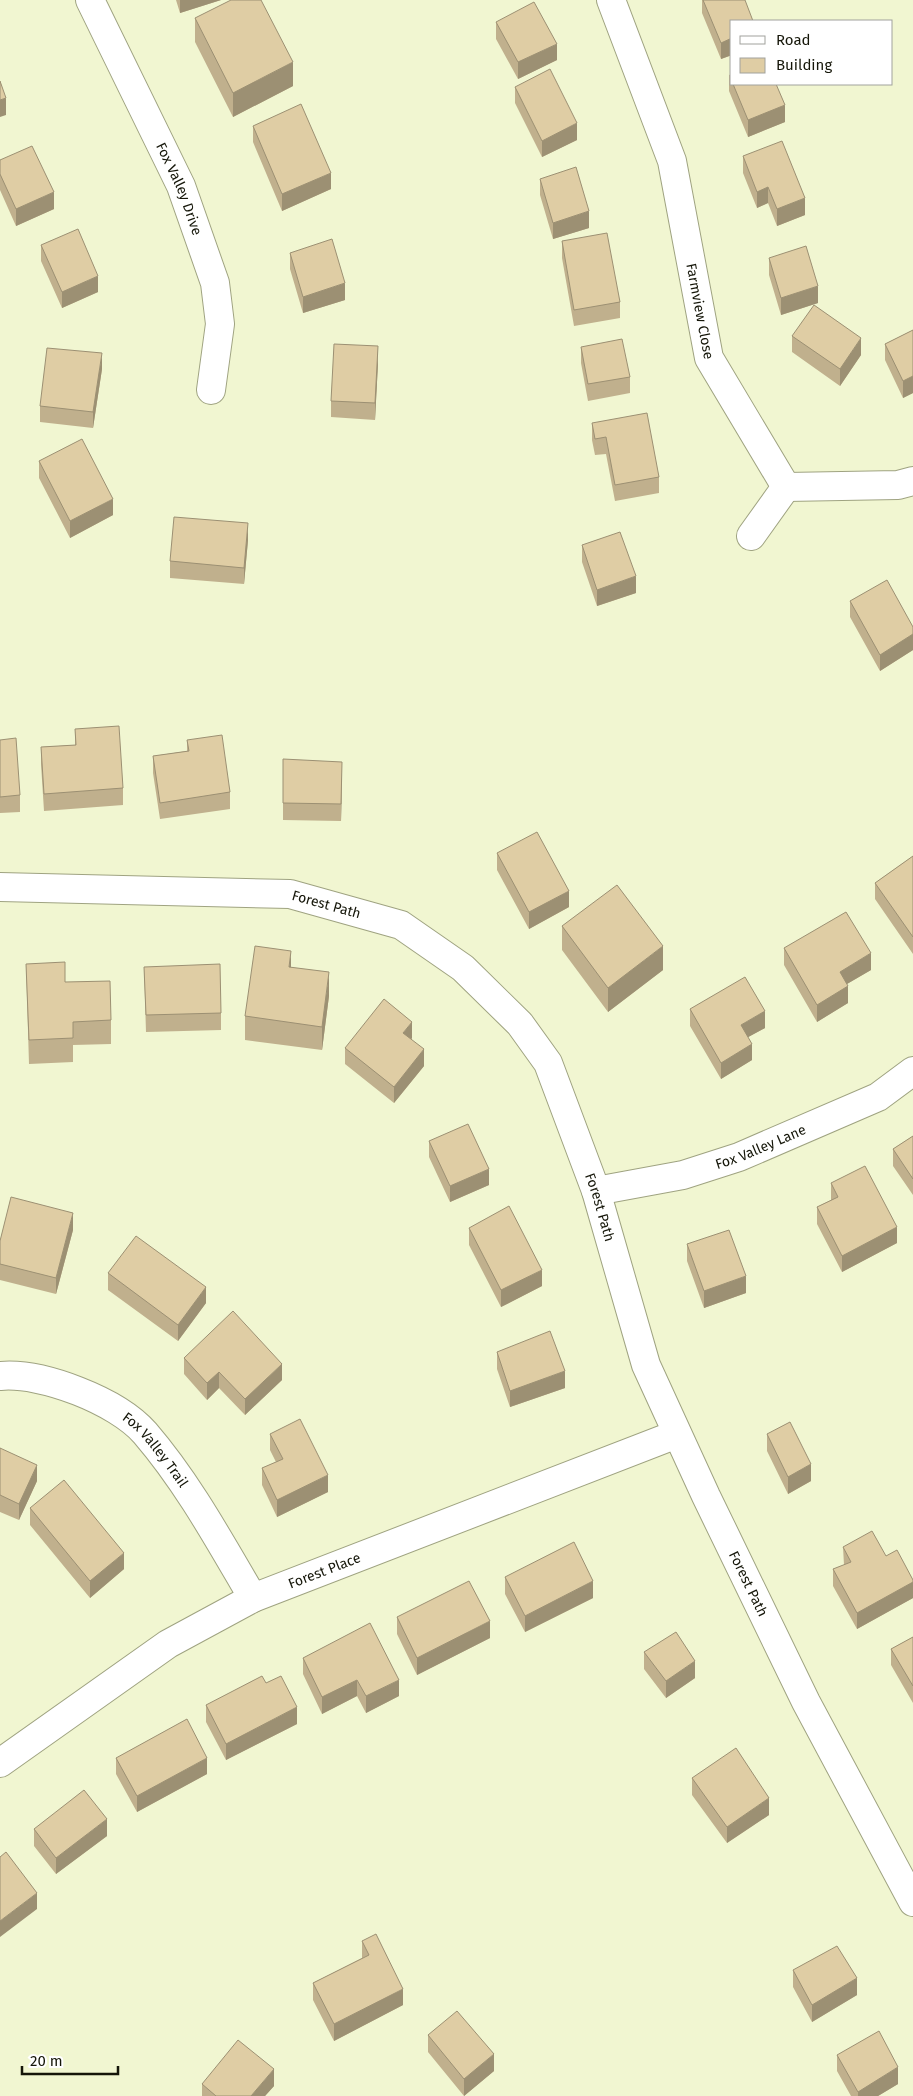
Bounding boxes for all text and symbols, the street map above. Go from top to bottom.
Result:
legend [730,20,893,85]
text: Road [776,31,811,49]
text: Building [776,56,832,74]
street label: Fox Valley Drive [152,140,206,237]
street label: Farmview Close [683,262,718,361]
street label: Forest Path [290,886,363,922]
street label: Fox Valley Lane [713,1121,808,1173]
street label: Forest Path [581,1170,619,1243]
street label: Fox Valley Trail [119,1408,192,1490]
street label: Forest Path [725,1548,772,1619]
street label: Forest Place [286,1549,363,1592]
scale bar [22,2044,119,2076]
text: 20 m [30,2052,63,2070]

